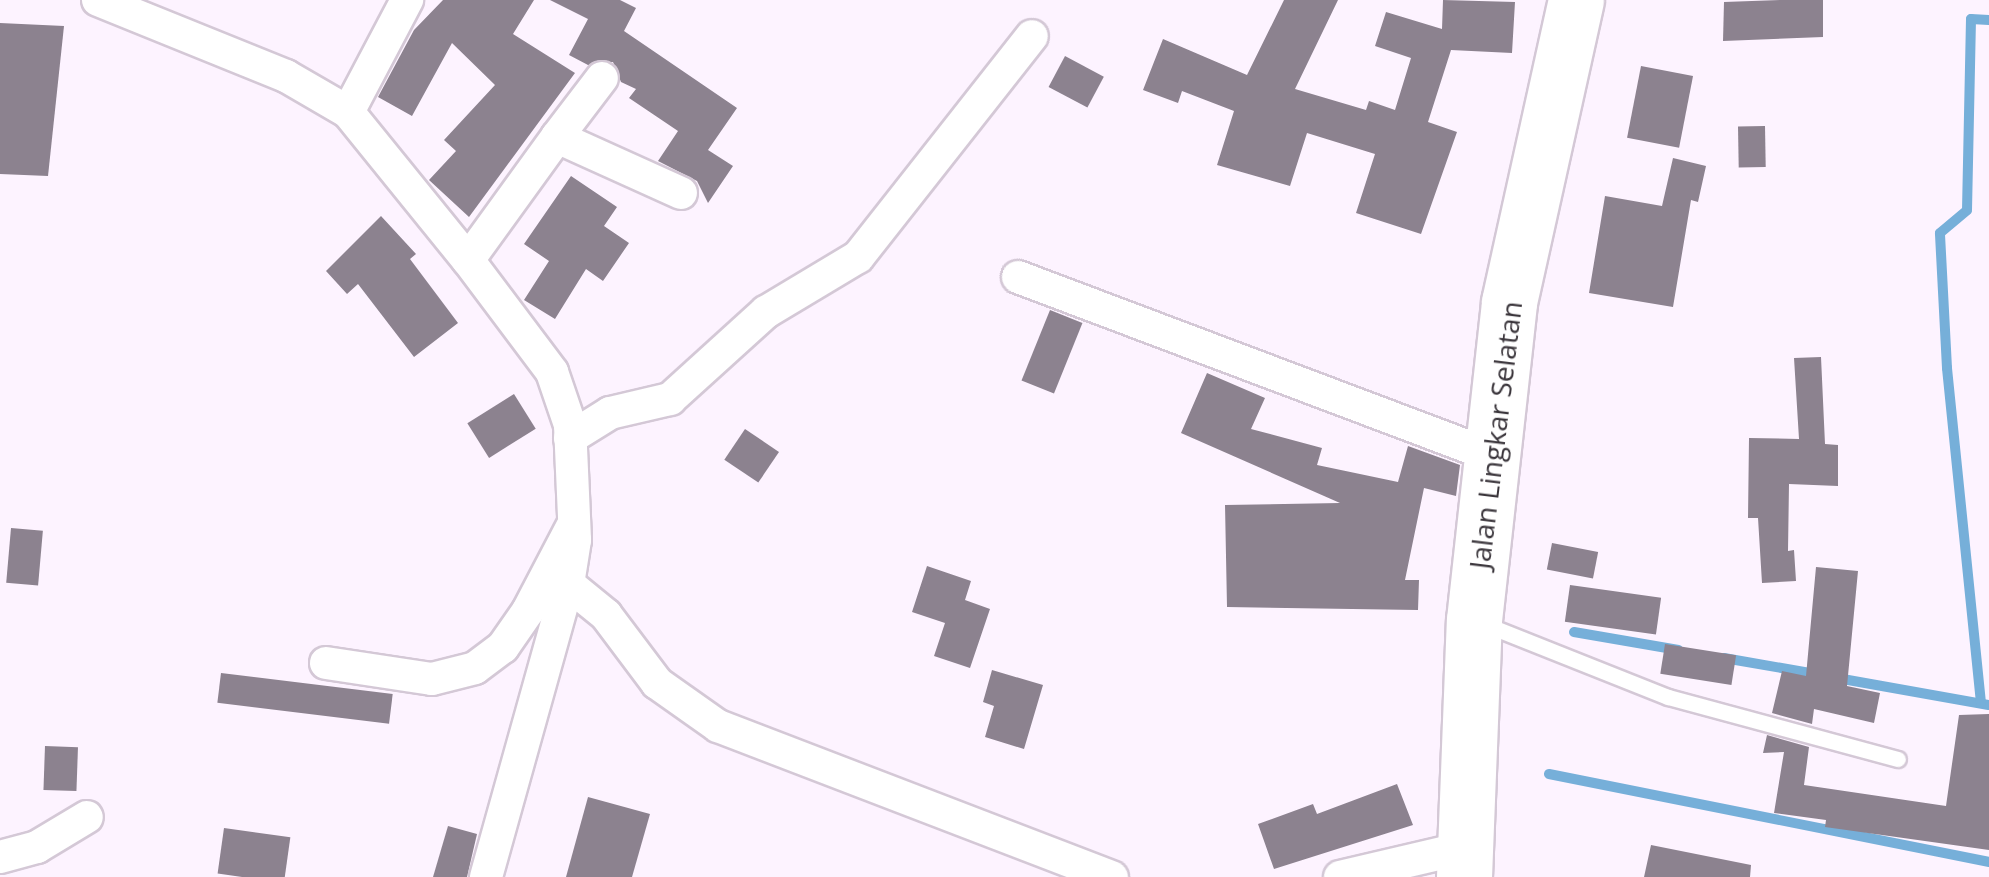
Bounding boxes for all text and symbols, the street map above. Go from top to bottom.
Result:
street label: Jalan Lingkar Selatan [1462,299,1528,571]

